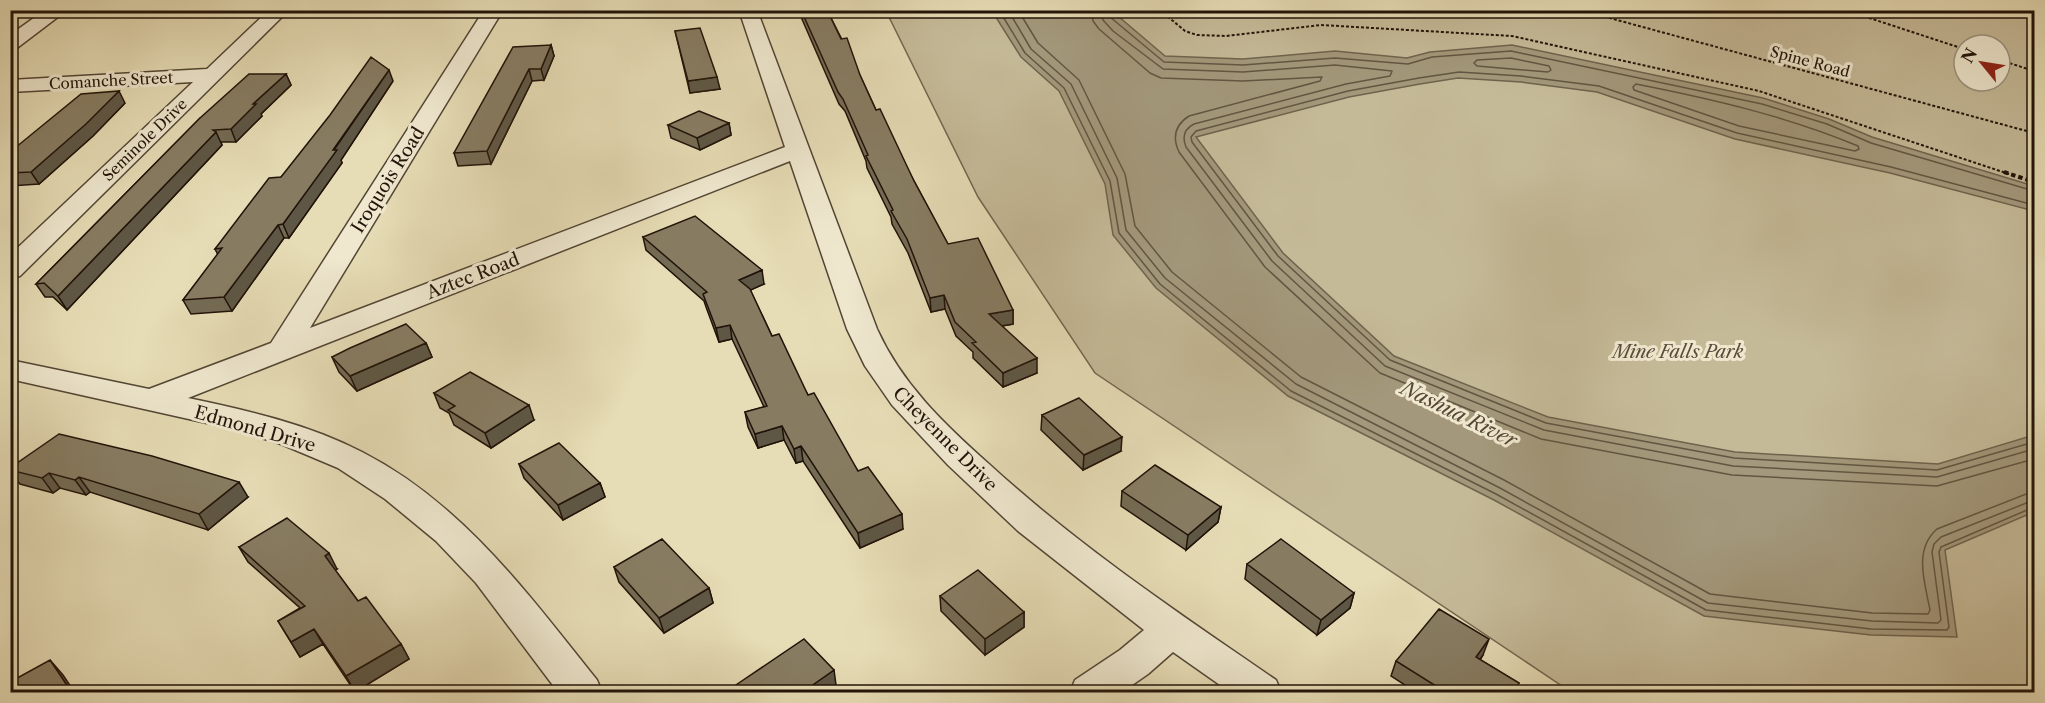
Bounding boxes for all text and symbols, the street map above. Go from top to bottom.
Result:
north arrow [1952,33,2012,93]
street label: Spine Road [1768,42,1852,81]
text: N [1957,44,1981,67]
street label: Comanche Street [48,68,174,93]
street label: Seminole Drive [98,94,191,185]
street label: Iroquois Road [347,123,429,237]
street label: Aztec Road [422,248,523,304]
park label: Mine Falls Park [1611,341,1744,363]
water label: Nashua River [1395,375,1522,453]
street label: Cheyenne Drive [888,382,1002,496]
street label: Edmond Drive [192,401,318,457]

